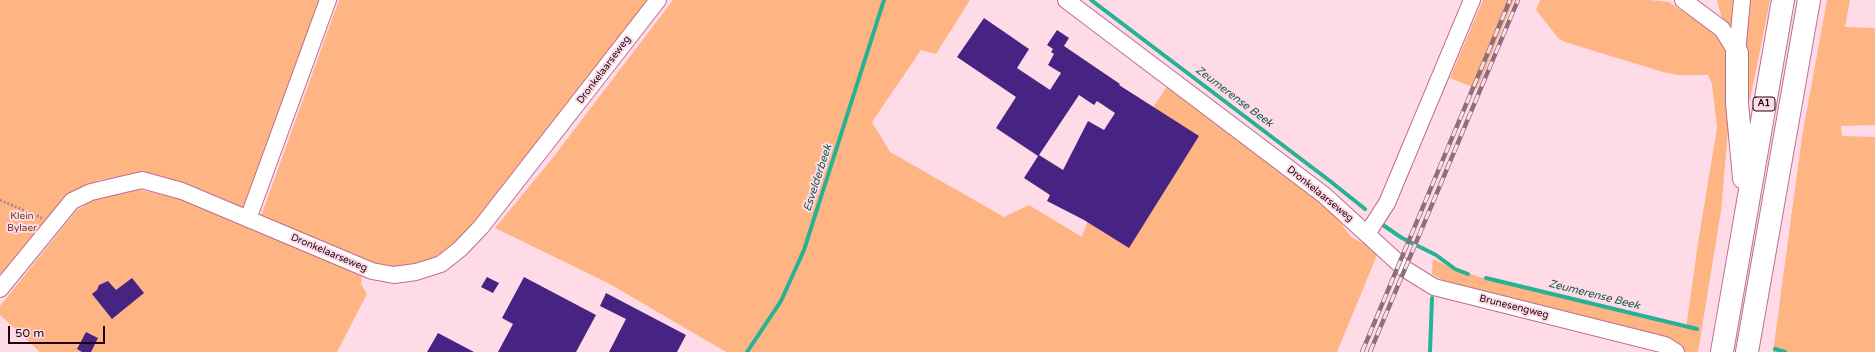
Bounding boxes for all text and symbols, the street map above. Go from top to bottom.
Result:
street label: Dronkelaarseweg [575,34,633,106]
water label: Zeumerense Beek [1193,64,1275,130]
road number: A1 [1753,97,1775,111]
water label: Esvelderbeek [801,143,835,213]
street label: Dronkelaarseweg [1284,164,1356,224]
park label: Klein Bylaer [7,210,37,234]
street label: Dronkelaarseweg [289,231,369,275]
water label: Zeumerense Beek [1547,277,1641,313]
street label: Brunesengweg [1478,293,1550,321]
scale bar [10,318,107,344]
text: 50 m [15,326,44,340]

